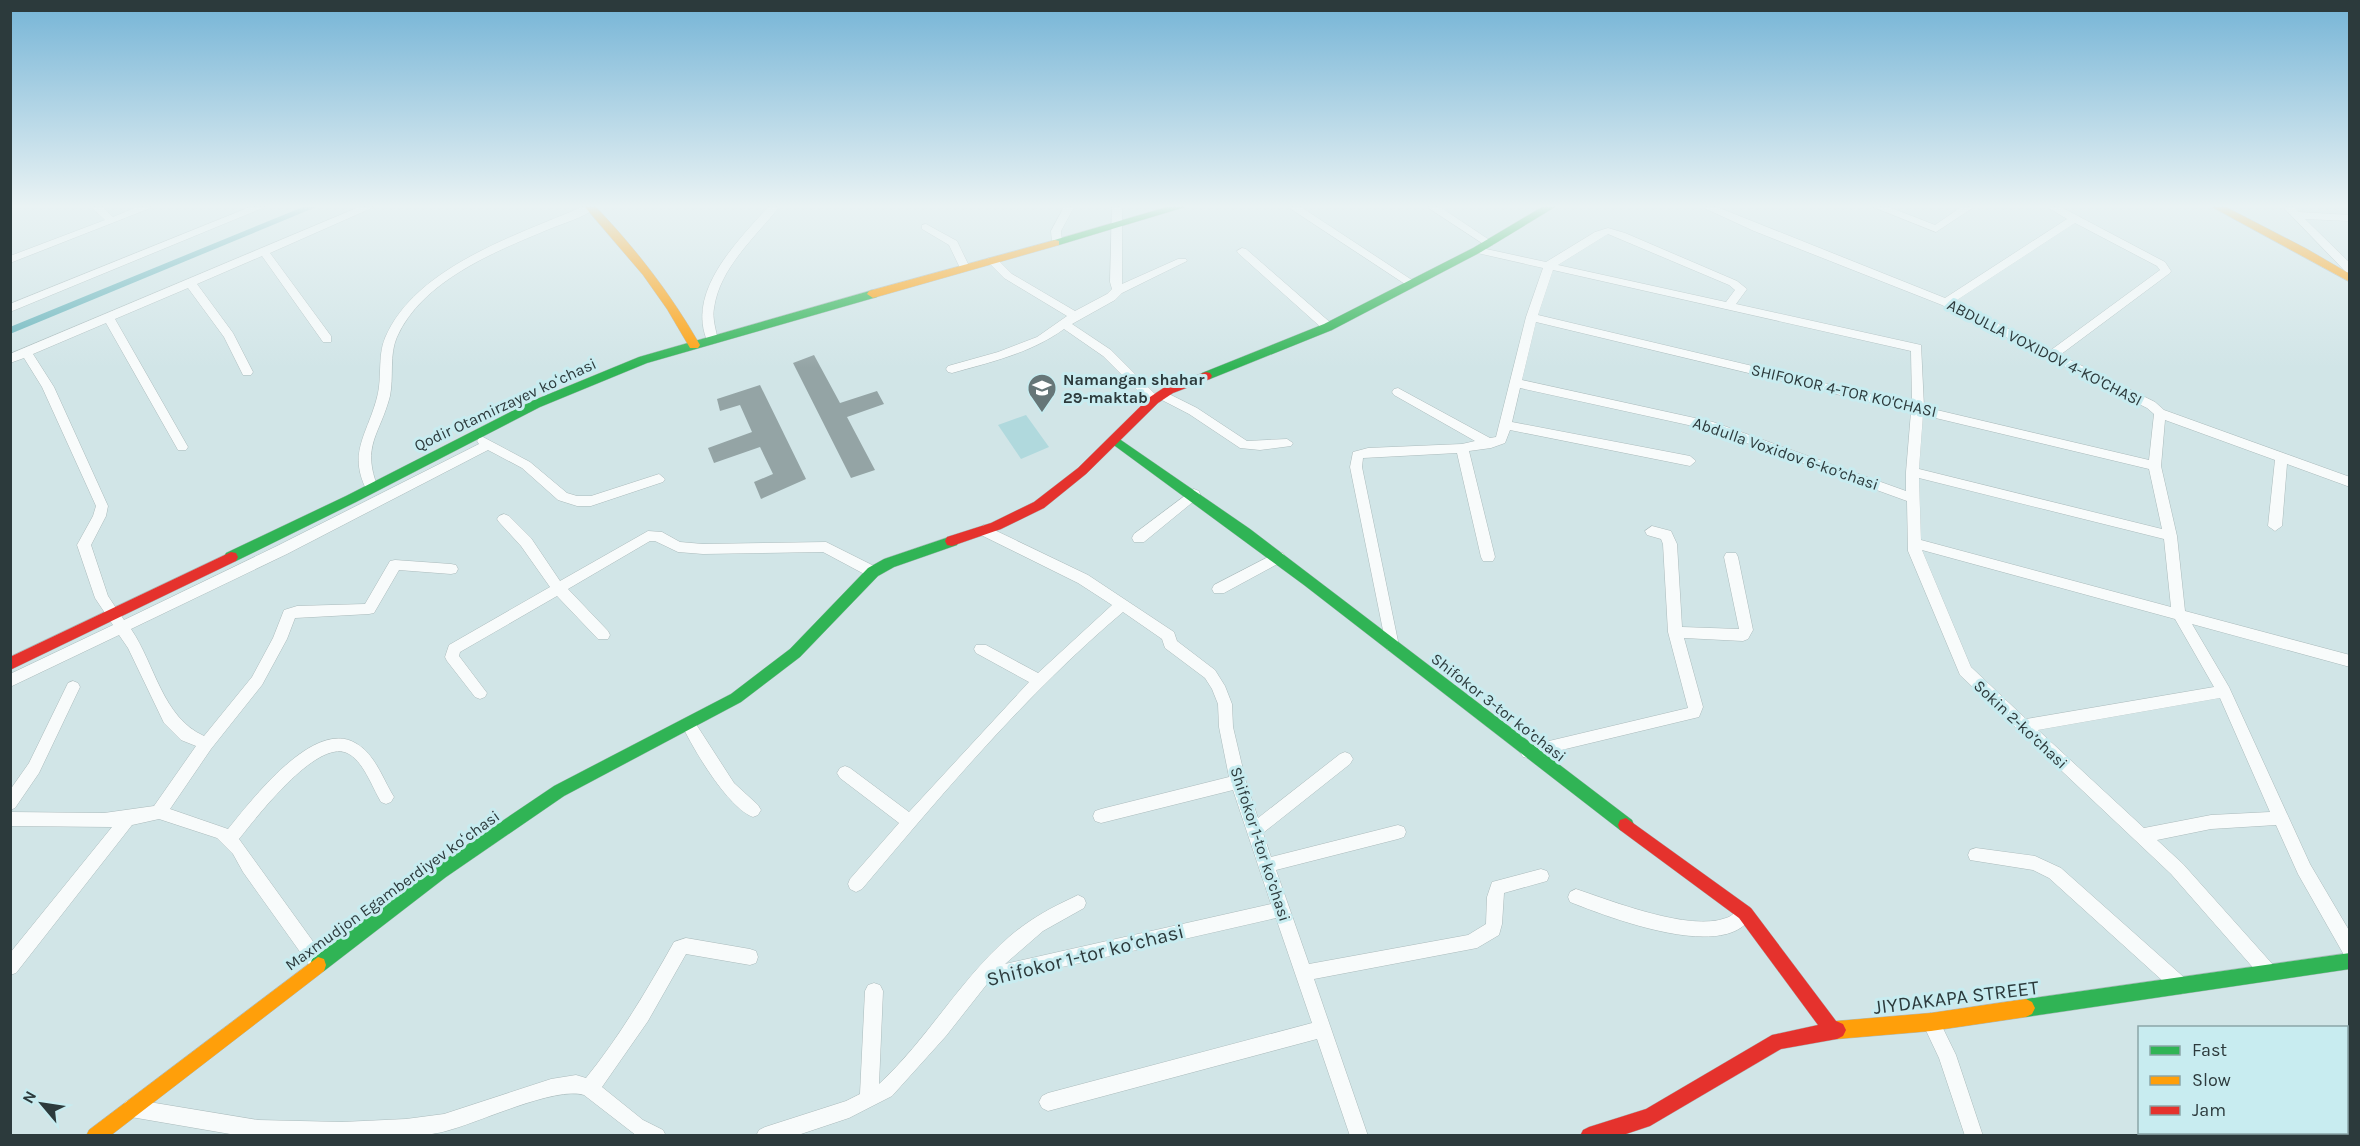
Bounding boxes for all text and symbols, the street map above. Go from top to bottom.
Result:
street label: ABDULLA VOXIDOV 4-KO'CHASI [1944,295,2145,410]
street label: Qodir Otamirzayev koʻchasi [411,354,599,455]
street label: SHIFOKOR 4-TOR KO'CHASI [1749,360,1938,421]
place label: Namangan shahar 29-maktab [1063,370,1205,407]
school or university icon: Namangan shahar 29-maktab [1026,372,1058,414]
street label: Abdulla Voxidov 6-koʼchasi [1691,413,1881,494]
street label: Shifokor 3-tor koʼchasi [1428,649,1570,766]
street label: Sokin 2-koʼchasi [1970,676,2071,773]
street label: Shifokor 1-tor koʼchasi [1227,764,1295,924]
street label: Maxmudjon Egamberdiyev koʻchasi [281,806,503,975]
street label: Shifokor 1-tor koʻchasi [984,920,1186,991]
street label: JIYDAKAPA STREET [1872,976,2040,1019]
legend [2138,1026,2348,1134]
text: Fast [2192,1039,2227,1061]
text: Slow [2192,1069,2231,1091]
north arrow [12,1074,72,1134]
text: N [18,1087,40,1107]
text: Jam [2192,1099,2226,1121]

